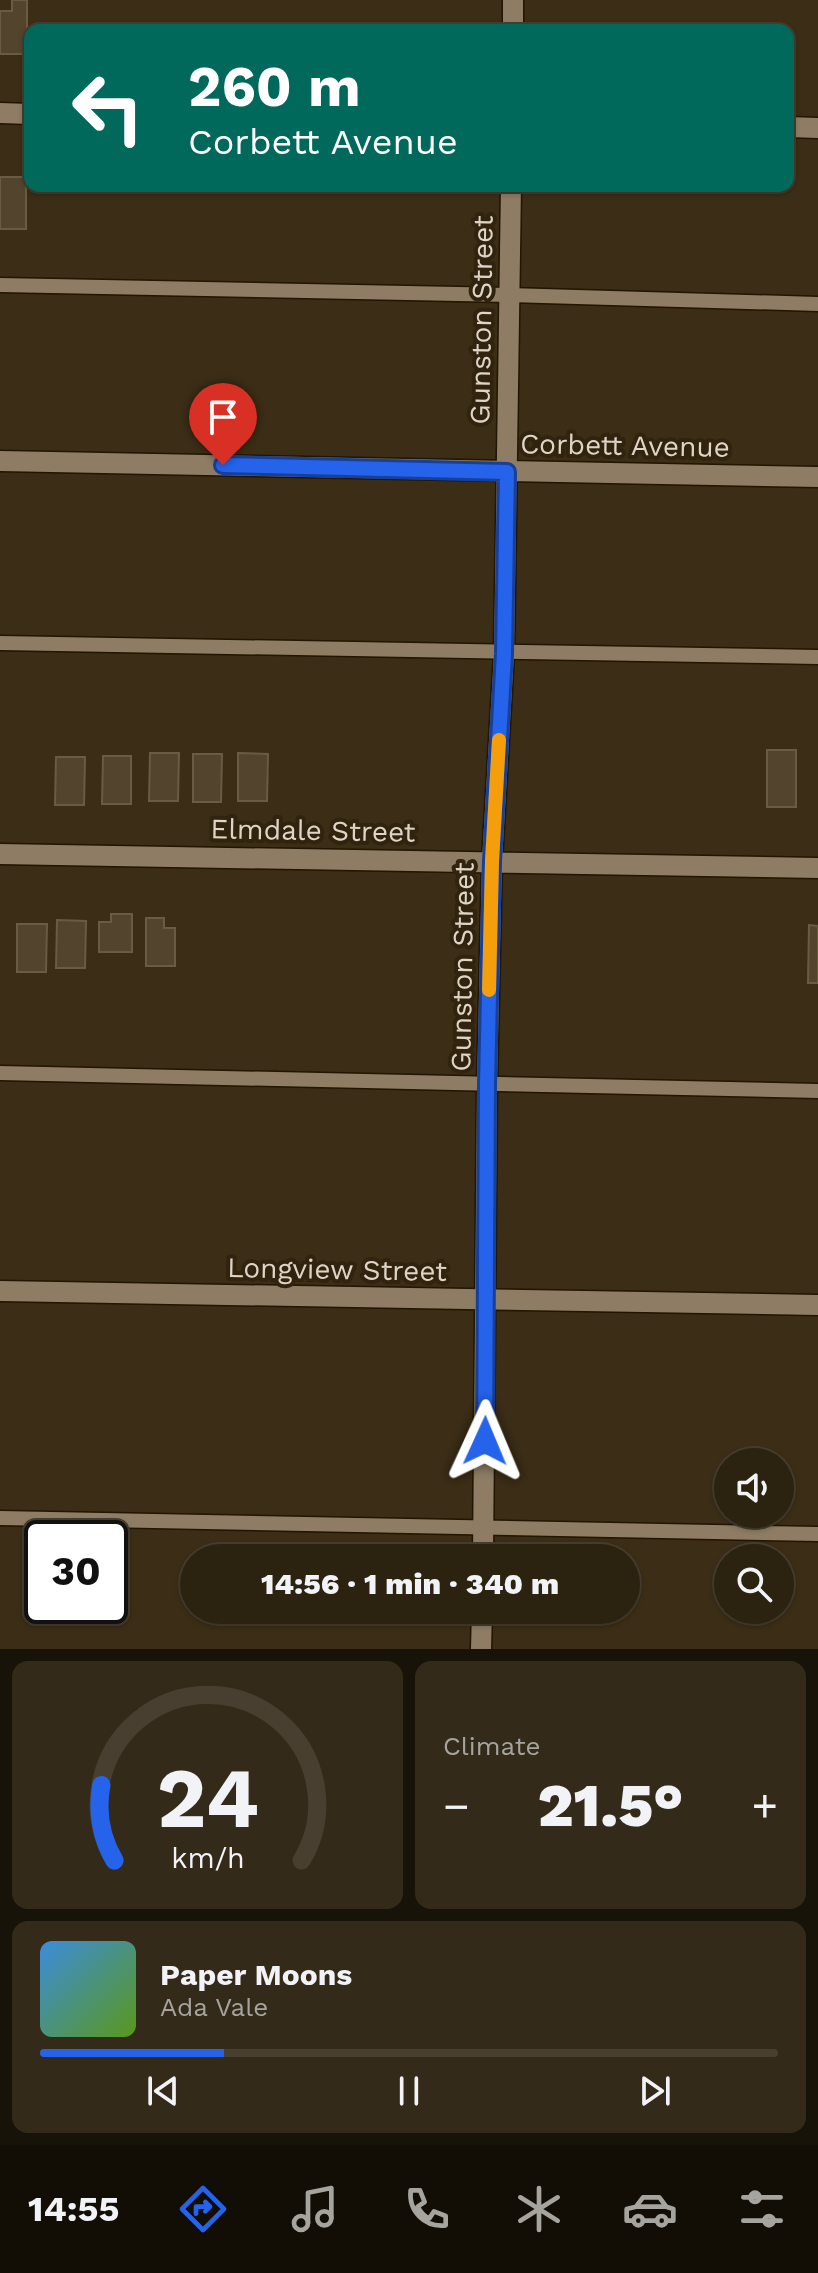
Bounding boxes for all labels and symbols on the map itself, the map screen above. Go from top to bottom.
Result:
street label: Gunston Street [463,215,500,425]
pin [189,383,257,465]
street label: Corbett Avenue [520,427,730,464]
street label: Elmdale Street [210,812,416,849]
street label: Gunston Street [444,862,481,1072]
street label: Longview Street [227,1251,447,1288]
position arrow [443,1399,527,1483]
speed limit sign: 30 [24,1520,128,1624]

